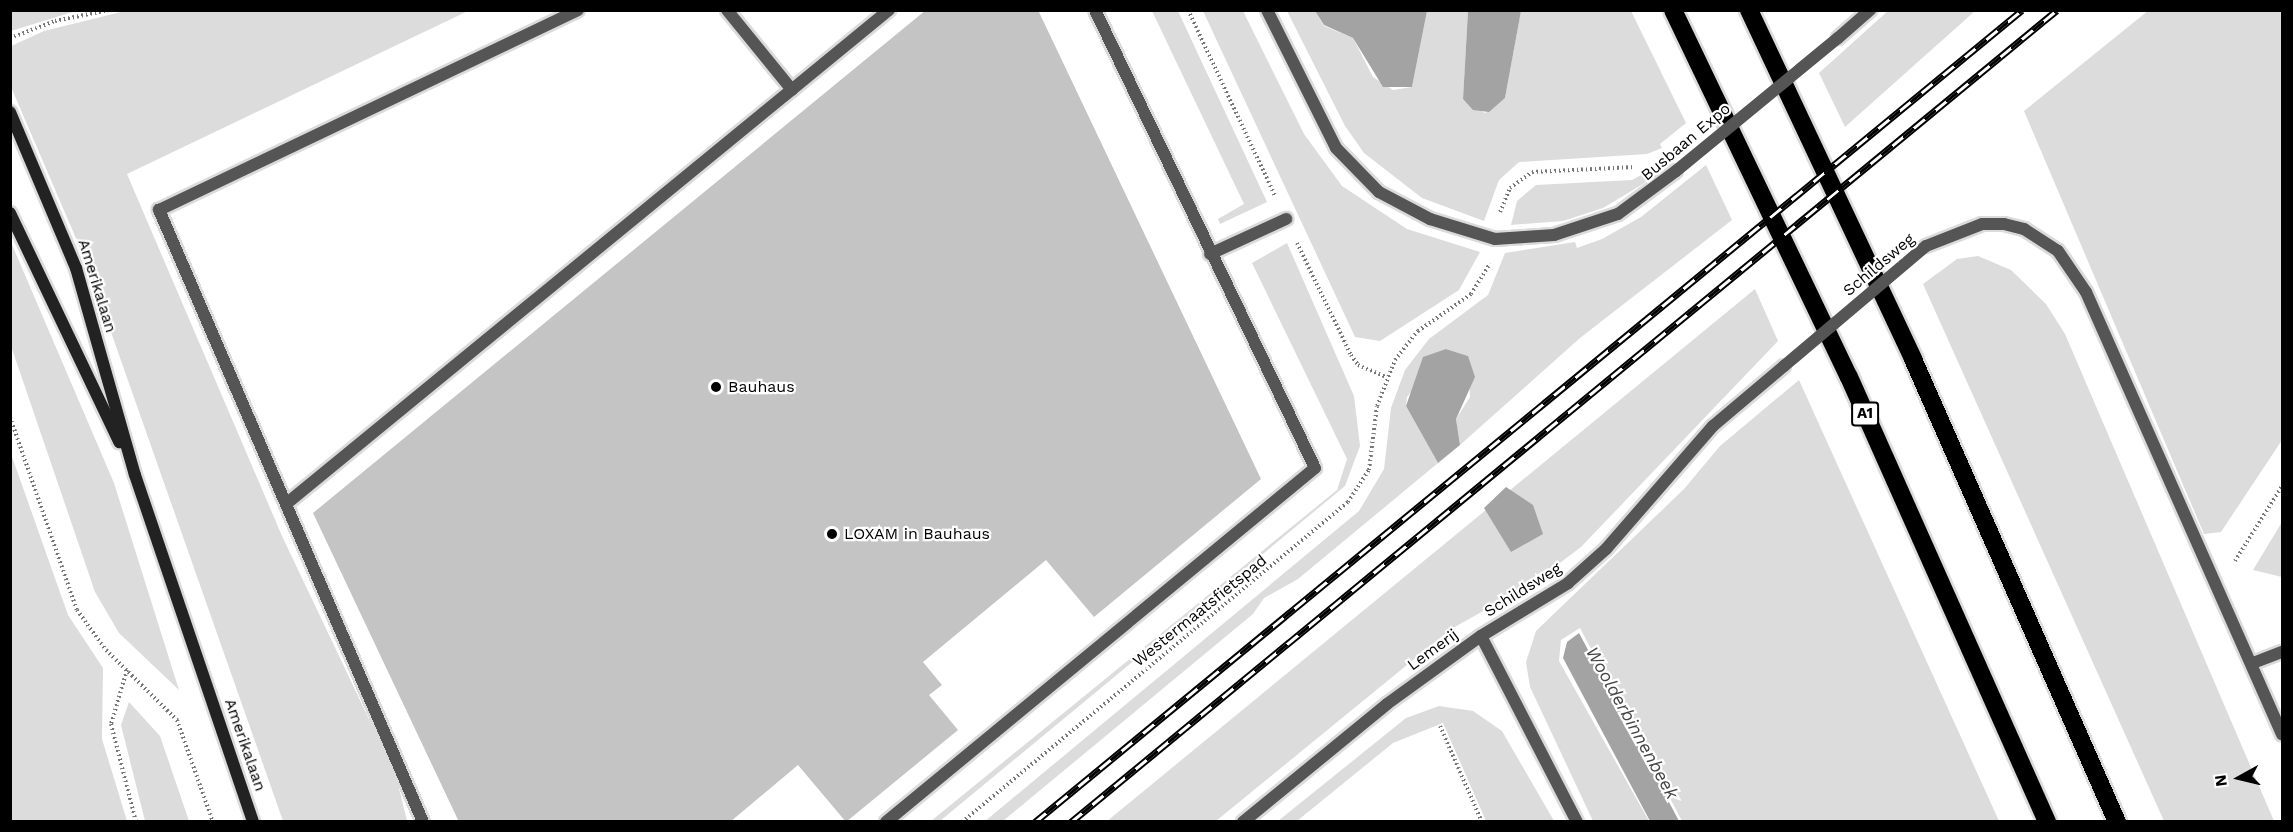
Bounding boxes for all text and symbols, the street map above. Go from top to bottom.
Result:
street label: Busbaan Expo [1637,99,1735,185]
street label: Schildsweg [1839,230,1919,300]
street label: Amerikalaan [74,237,120,335]
place label: Bauhaus [728,377,795,397]
marker: Bauhaus [709,380,723,394]
road number: A1 [1850,402,1880,426]
place label: LOXAM in Bauhaus [844,524,990,544]
marker: LOXAM in Bauhaus [825,527,839,541]
street label: Westermaatsfietspad [1129,551,1271,671]
street label: Schildsweg [1481,559,1565,621]
street label: Lemerij [1404,625,1462,675]
water label: Woolderbinnenbeek [1581,643,1683,803]
street label: Amerikalaan [220,696,270,794]
north arrow [2209,748,2269,808]
text: N [2210,773,2231,788]

